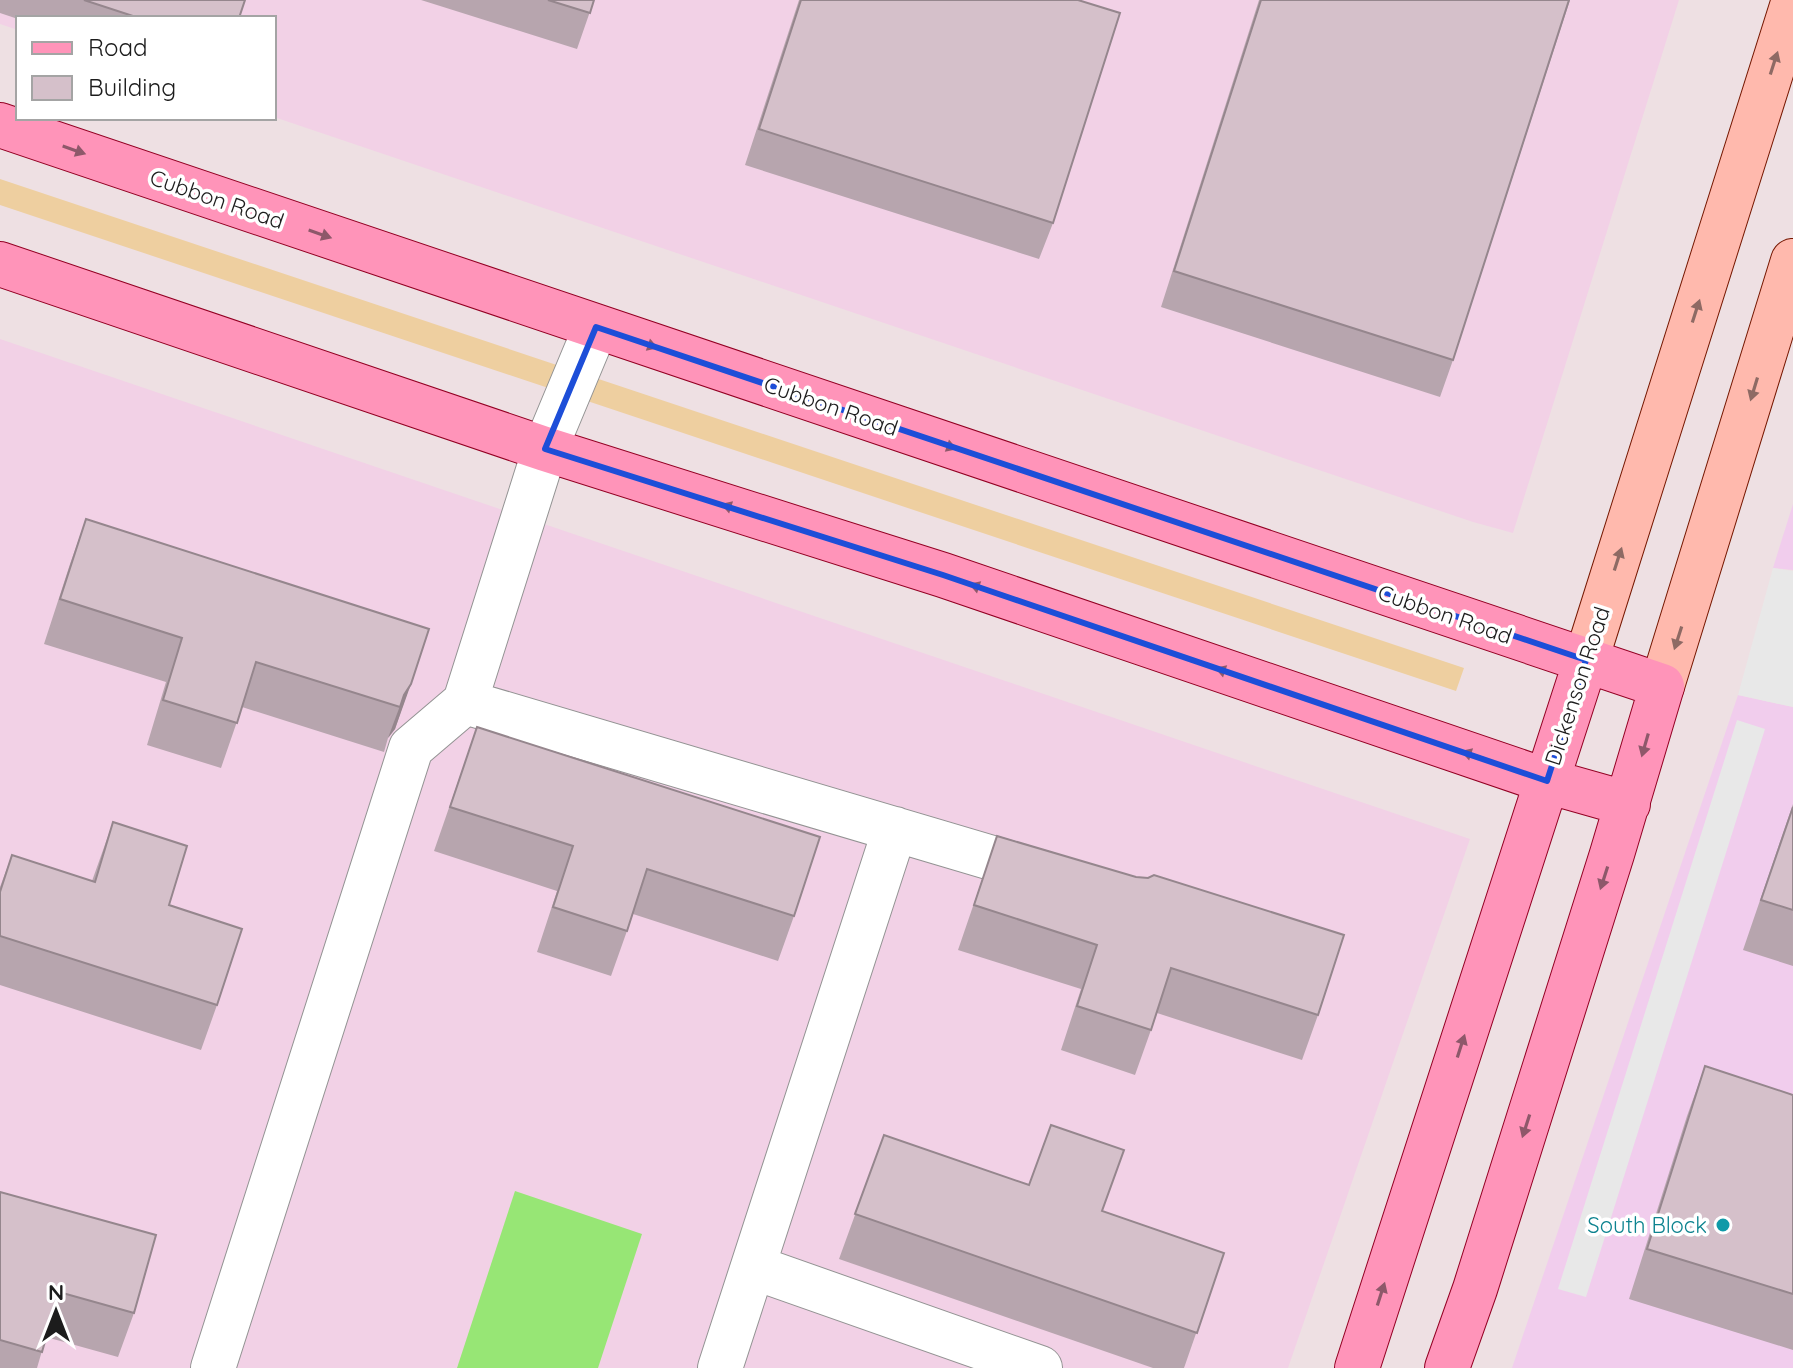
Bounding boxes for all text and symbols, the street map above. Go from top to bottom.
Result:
legend [16,16,276,120]
text: Road [88,32,148,62]
one-way arrow [1768,51,1781,75]
text: Building [88,72,176,102]
one-way arrow [62,145,86,157]
street label: Cubbon Road [146,163,288,235]
one-way arrow [308,228,332,240]
one-way arrow [1690,299,1703,323]
one-way arrow [634,338,658,350]
street label: Cubbon Road [760,370,902,442]
one-way arrow [1747,377,1759,401]
one-way arrow [934,440,958,452]
one-way arrow [721,502,745,514]
one-way arrow [1612,547,1624,571]
street label: Cubbon Road [1374,578,1516,650]
one-way arrow [968,581,992,593]
street label: Dickenson Road [1538,603,1616,769]
one-way arrow [1671,626,1683,650]
one-way arrow [1214,665,1238,677]
one-way arrow [1638,734,1651,758]
one-way arrow [1461,748,1485,761]
one-way arrow [1597,867,1610,891]
one-way arrow [1455,1034,1467,1058]
one-way arrow [1519,1115,1532,1139]
place label: South Block [1587,1211,1707,1239]
marker: South Block [1714,1216,1732,1234]
north arrow [16,1272,96,1352]
text: N [48,1278,64,1306]
one-way arrow [1375,1281,1388,1305]

